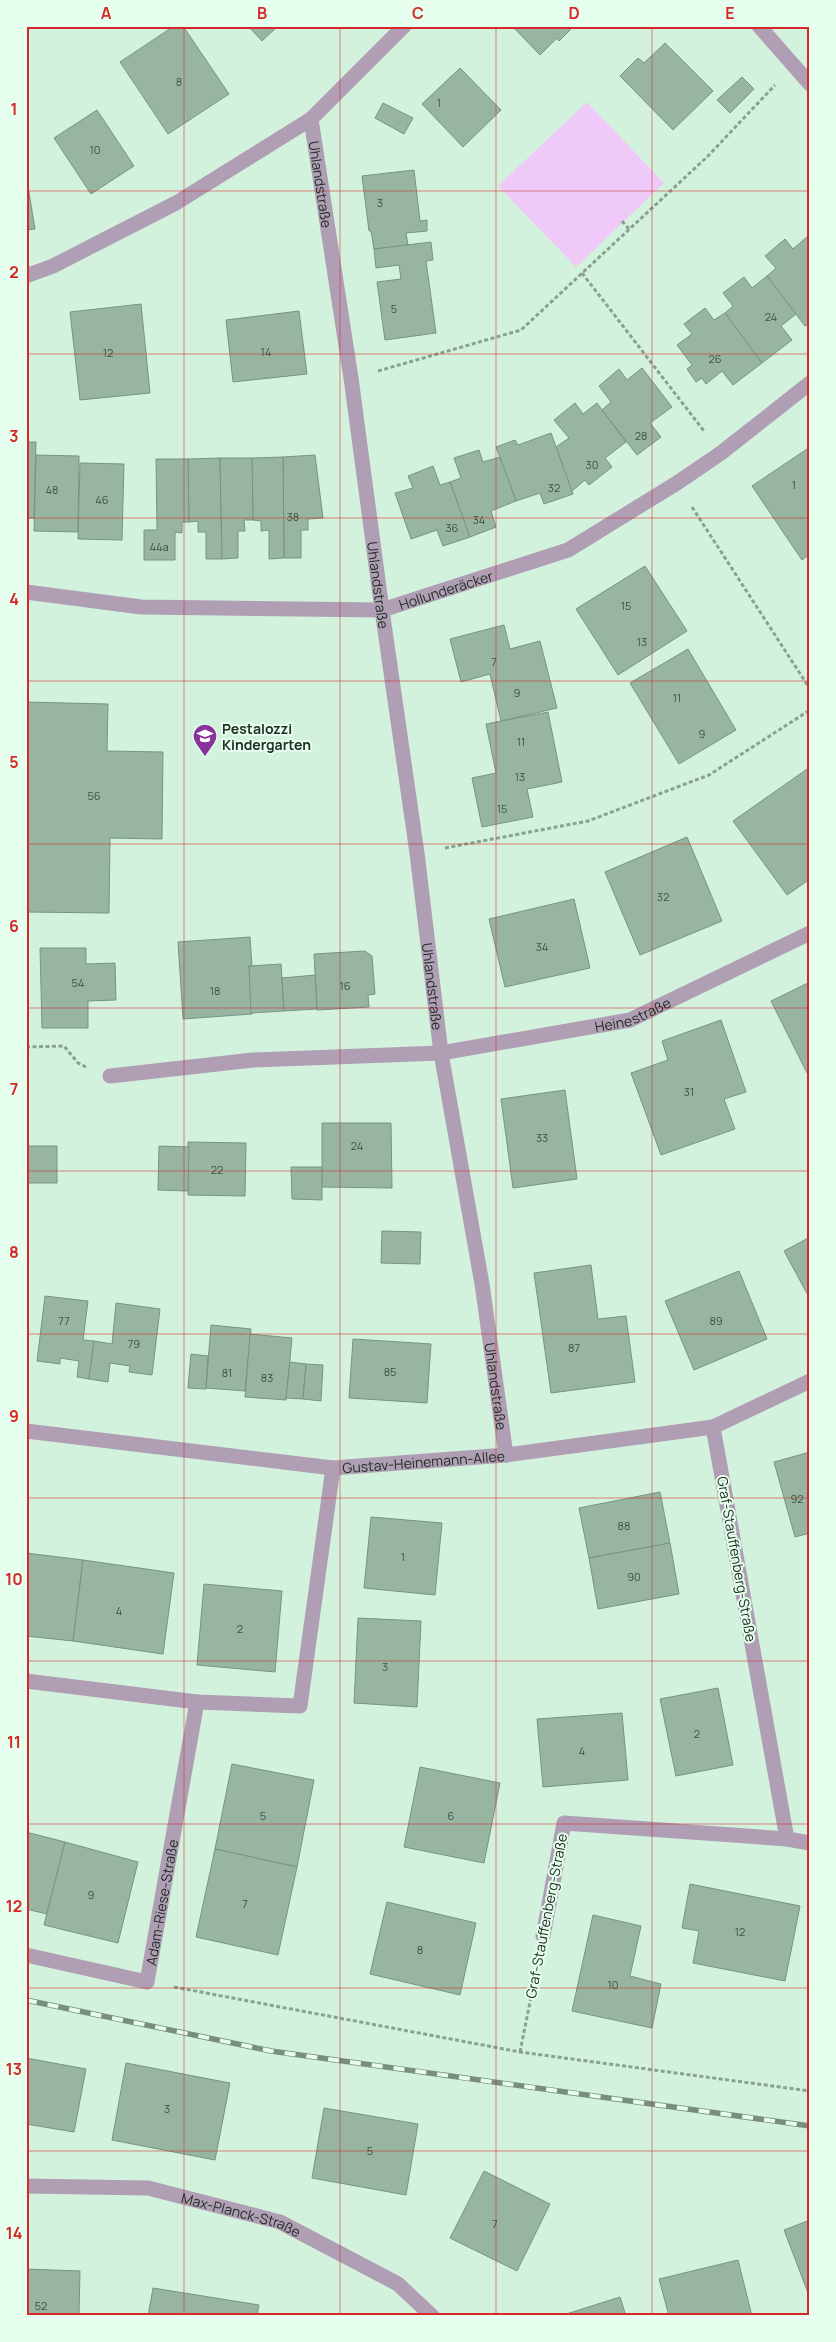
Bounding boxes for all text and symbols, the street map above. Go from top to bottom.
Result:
text: A [101,2,112,24]
text: B [257,2,267,24]
text: C [412,2,424,24]
text: D [568,2,580,24]
text: E [725,2,735,24]
house number: 8 [176,74,182,89]
house number: 1 [437,95,441,110]
text: 1 [10,98,18,120]
street label: Uhlandstraße [305,139,337,229]
house number: 10 [89,142,101,157]
house number: 3 [377,195,383,210]
text: 2 [9,261,19,283]
house number: 5 [391,301,397,316]
house number: 24 [765,309,777,324]
house number: 14 [261,344,271,359]
house number: 12 [103,345,113,360]
house number: 26 [708,351,722,366]
text: 3 [9,425,19,447]
house number: 28 [635,428,647,443]
house number: 30 [586,457,598,472]
house number: 1 [792,477,796,492]
house number: 32 [548,480,560,495]
house number: 48 [46,482,58,497]
house number: 46 [95,492,109,507]
house number: 38 [287,509,299,524]
house number: 34 [473,512,485,527]
house number: 36 [446,520,459,535]
house number: 44a [149,539,169,554]
street label: Uhlandstraße [363,540,394,630]
street label: Hollunderäcker [396,565,495,613]
text: 4 [9,588,19,610]
house number: 15 [621,598,631,613]
house number: 13 [637,634,647,649]
house number: 7 [491,654,497,669]
house number: 9 [514,685,521,700]
house number: 11 [673,690,681,705]
place label: Pestalozzi Kindergarten [222,719,311,754]
school or university icon: Pestalozzi Kindergarten [192,723,218,757]
house number: 9 [699,726,706,741]
house number: 11 [517,734,525,749]
text: 5 [9,751,19,773]
house number: 13 [515,769,525,784]
house number: 56 [87,788,101,803]
house number: 15 [497,801,507,816]
house number: 32 [657,889,669,904]
text: 6 [9,915,19,937]
house number: 34 [536,939,548,954]
street label: Uhlandstraße [418,942,448,1031]
house number: 54 [72,975,84,990]
house number: 16 [339,978,351,993]
house number: 18 [210,983,220,998]
street label: Heinestraße [593,992,674,1035]
text: 7 [10,1078,18,1100]
house number: 31 [684,1084,694,1099]
house number: 33 [536,1130,548,1145]
house number: 24 [351,1138,363,1153]
house number: 22 [211,1162,223,1177]
text: 8 [9,1241,19,1263]
house number: 77 [58,1313,70,1328]
house number: 89 [709,1313,723,1328]
house number: 79 [128,1336,140,1351]
house number: 87 [568,1340,580,1355]
street label: Uhlandstraße [481,1341,512,1431]
house number: 85 [384,1364,396,1379]
house number: 81 [222,1365,232,1380]
house number: 83 [261,1370,273,1385]
text: 9 [9,1405,19,1427]
street label: Gustav-Heinemann-Allee [342,1446,505,1477]
street label: Graf-Stauffenberg-Straße [713,1475,761,1643]
house number: 92 [790,1491,804,1506]
house number: 88 [618,1518,630,1533]
house number: 1 [401,1549,405,1564]
text: 10 [5,1568,23,1590]
house number: 90 [627,1569,641,1584]
house number: 4 [116,1603,122,1618]
house number: 2 [237,1621,243,1636]
house number: 3 [382,1659,388,1674]
house number: 2 [694,1726,700,1741]
text: 11 [7,1731,21,1753]
house number: 4 [579,1743,585,1758]
house number: 5 [260,1808,266,1823]
house number: 6 [448,1808,455,1823]
street label: Graf-Stauffenberg-Straße [521,1832,571,2000]
street label: Adam-Riese-Straße [141,1838,182,1967]
house number: 9 [88,1887,95,1902]
text: 12 [6,1895,22,1917]
house number: 7 [242,1896,248,1911]
house number: 12 [735,1924,745,1939]
house number: 8 [417,1942,423,1957]
house number: 10 [607,1977,619,1992]
text: 13 [6,2058,22,2080]
house number: 3 [164,2101,170,2116]
house number: 5 [367,2143,373,2158]
street label: Max-Planck-Straße [179,2187,305,2241]
house number: 7 [492,2216,498,2231]
text: 14 [6,2222,22,2244]
house number: 52 [35,2298,47,2313]

